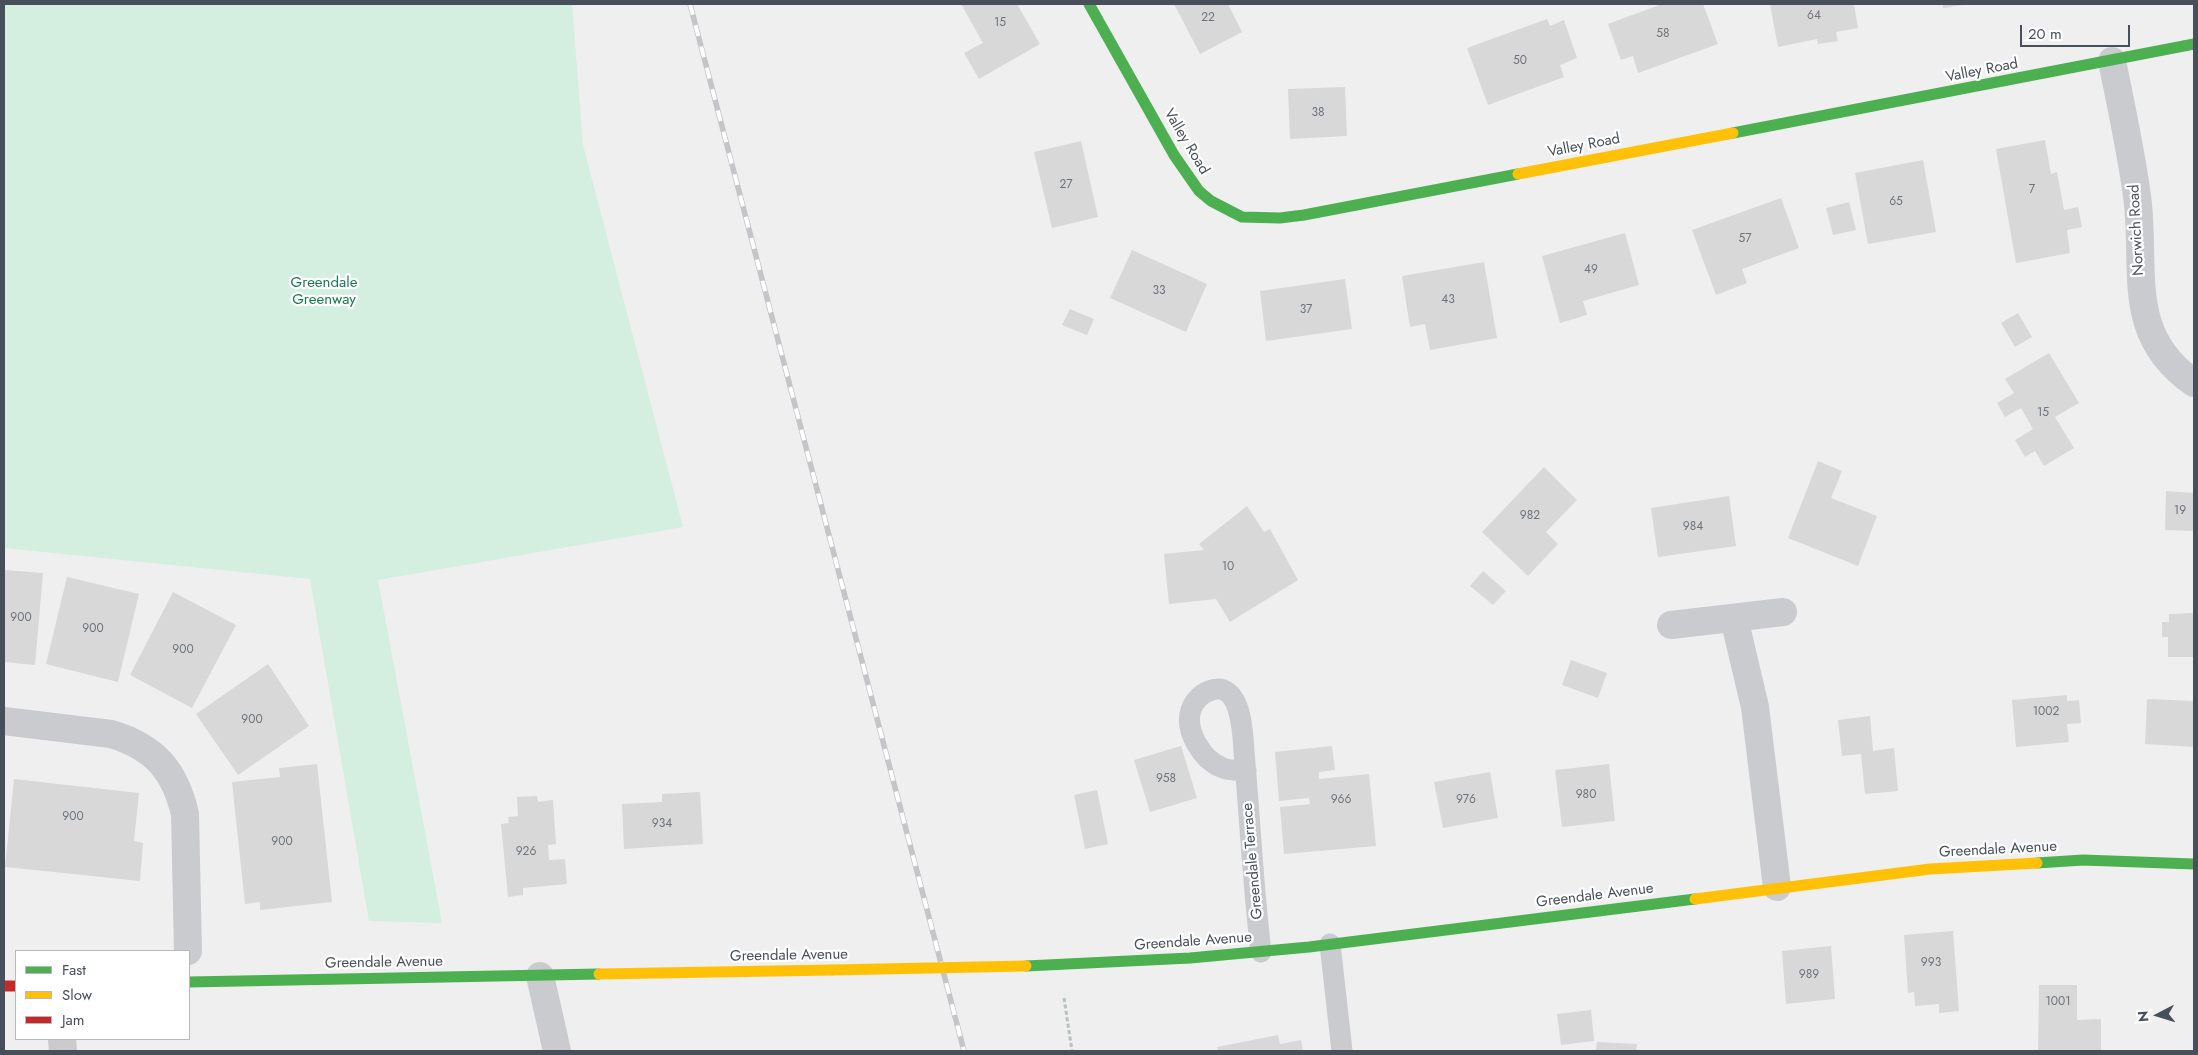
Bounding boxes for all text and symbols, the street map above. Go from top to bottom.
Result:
house number: 64 [1807,9,1821,23]
house number: 22 [1201,11,1215,25]
scale bar [2023,15,2133,47]
house number: 15 [994,16,1006,30]
text: 20 m [2028,23,2062,45]
house number: 58 [1656,27,1670,41]
house number: 50 [1513,54,1527,68]
street label: Valley Road [1944,55,2020,87]
street label: Valley Road [1159,106,1213,178]
house number: 38 [1311,106,1325,120]
street label: Valley Road [1546,130,1622,162]
house number: 27 [1059,178,1073,192]
house number: 7 [2029,183,2035,197]
street label: Norwich Road [2126,184,2148,276]
house number: 65 [1889,195,1903,209]
house number: 57 [1738,232,1752,246]
house number: 49 [1584,263,1598,277]
park label: Greendale Greenway [291,274,357,309]
house number: 33 [1152,284,1166,298]
house number: 43 [1441,293,1455,307]
house number: 37 [1300,303,1312,317]
house number: 15 [2037,406,2049,420]
house number: 19 [2174,504,2186,518]
house number: 982 [1520,509,1540,523]
house number: 984 [1683,520,1703,534]
house number: 10 [1222,560,1234,574]
house number: 900 [10,611,32,625]
house number: 900 [82,622,104,636]
house number: 900 [172,643,194,657]
house number: 1002 [2033,705,2059,719]
house number: 900 [241,713,263,727]
house number: 958 [1156,772,1176,786]
house number: 980 [1576,788,1596,802]
house number: 966 [1331,793,1351,807]
house number: 976 [1456,793,1476,807]
street label: Greendale Terrace [1239,802,1267,920]
house number: 900 [62,810,84,824]
house number: 934 [652,817,672,831]
house number: 900 [271,835,293,849]
street label: Greendale Avenue [1939,838,2057,862]
house number: 926 [516,845,536,859]
street label: Greendale Avenue [1535,880,1655,912]
street label: Greendale Avenue [1133,929,1253,955]
street label: Greendale Avenue [730,946,848,966]
legend [15,950,190,1040]
street label: Greendale Avenue [325,953,443,973]
house number: 993 [1921,956,1941,970]
text: Fast [62,959,86,981]
house number: 989 [1799,968,1819,982]
text: Slow [62,984,92,1006]
north arrow [2133,990,2183,1040]
house number: 1001 [2045,995,2071,1009]
text: Jam [62,1009,85,1031]
text: N [2133,1010,2154,1023]

